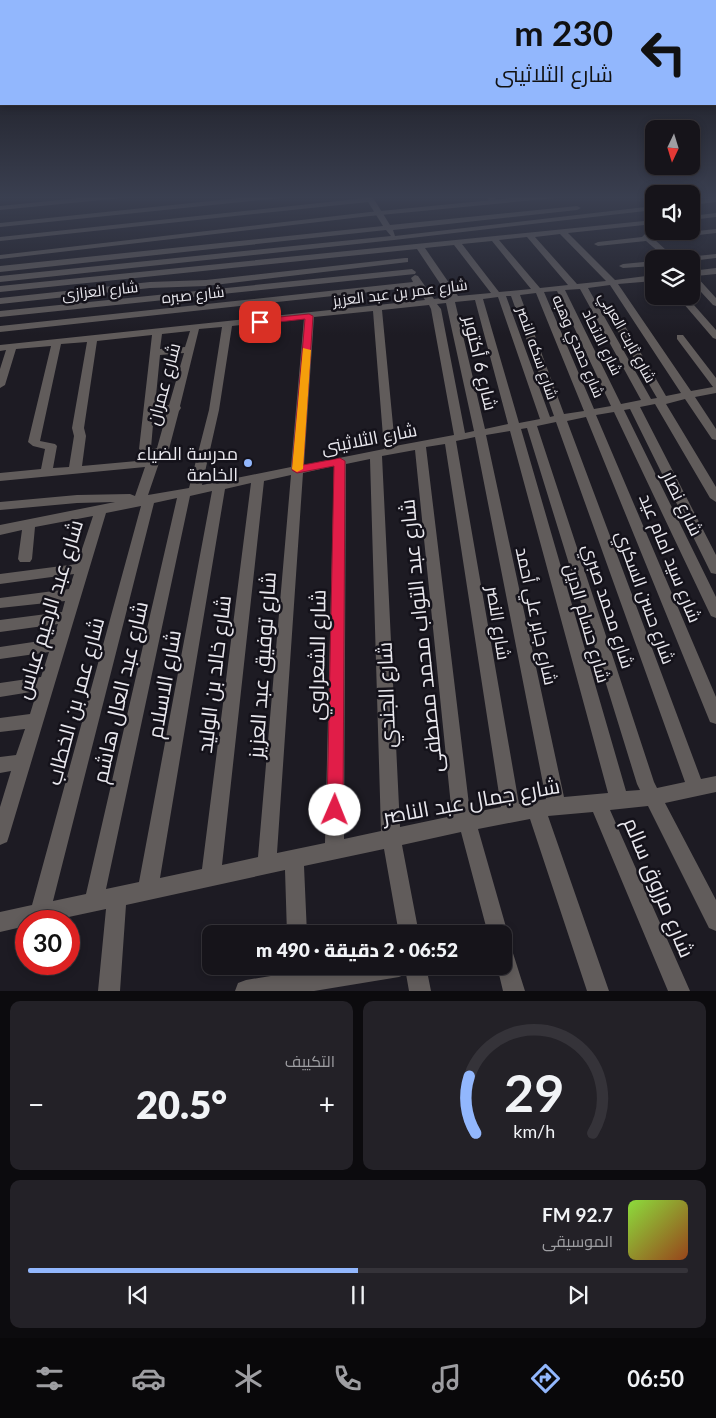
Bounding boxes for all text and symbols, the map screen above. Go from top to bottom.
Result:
text: 230 m [514,11,613,53]
icon: left [631,20,696,85]
text: شارع الثلاثينى [495,60,613,87]
north arrow [645,120,700,175]
map controls [645,120,700,305]
button: sound [645,185,700,240]
button: layers [645,250,700,305]
street label: شارع عمر بن عبد العزيز [331,275,469,312]
street label: شارع العزازى [61,277,139,306]
street label: شارع صبره [161,282,226,309]
street label: شارع ثابت العربي [592,289,660,387]
street label: شارع حمدي وهبه [546,292,609,402]
pin [239,301,281,343]
street label: شارع سكه النصر [511,303,562,403]
street label: شارع الاتحاد [577,306,627,379]
icon: arrive [246,308,274,336]
street label: شارع 6 أكتوبر [457,313,503,413]
street label: شارع عمران [141,340,186,428]
street label: شارع الثلاثينى [319,418,419,460]
place label: مدرسة الضياء الخاصة [137,442,238,485]
marker: مدرسة الضياء الخاصة [242,457,254,469]
street label: شارع نصار [656,466,708,540]
street label: شارع سيد امام عيد [633,490,707,626]
street label: شارع عبد التواب محمد مصطفى [393,498,450,774]
street label: شارع عبد الرحيم عباس [9,516,90,703]
street label: شارع حسن السكري [608,527,680,668]
street label: شارع محمد صبري [575,541,640,672]
street label: شارع جابر علي أحمد [508,545,562,688]
street label: شارع حسام الدين [559,561,616,686]
street label: شارع توفيق عبد العزيز [242,571,283,760]
street label: شارع النصر [480,583,516,662]
street label: شارع الشعراوي [302,589,335,721]
street label: شارع خالد بن الوليد [191,594,238,755]
street label: شارع عبد العال هاشم [86,599,155,786]
street label: شارع عمر بن الخطاب [40,614,111,788]
street label: شارع الاسلام [141,628,188,741]
street label: شارع الجندي [371,641,404,749]
street label: شارع جمال عبد الناصر [380,772,562,831]
position arrow [308,783,360,835]
street label: شارع مرزوق سالم [617,813,701,962]
speed limit sign: 30 [15,910,80,975]
text: 06:52 · 2 دقيقة · 490 m [256,938,458,961]
text: التكييف [285,1051,335,1070]
text: 29 [504,1061,565,1123]
text: 20.5° [136,1081,227,1127]
text: − [28,1087,44,1121]
text: + [319,1087,335,1121]
text: km/h [514,1120,555,1142]
text: 92.7 FM [542,1203,613,1226]
text: الموسيقى [542,1231,613,1250]
icon: previous [124,1281,152,1309]
icon: pause [344,1281,372,1309]
icon: next [564,1281,592,1309]
icon: filters [32,1361,67,1396]
icon: car [131,1361,166,1396]
icon: climate [231,1361,266,1396]
icon: phone [330,1361,365,1396]
icon: music [429,1361,464,1396]
icon: directions [528,1361,563,1396]
text: 06:50 [627,1365,684,1392]

